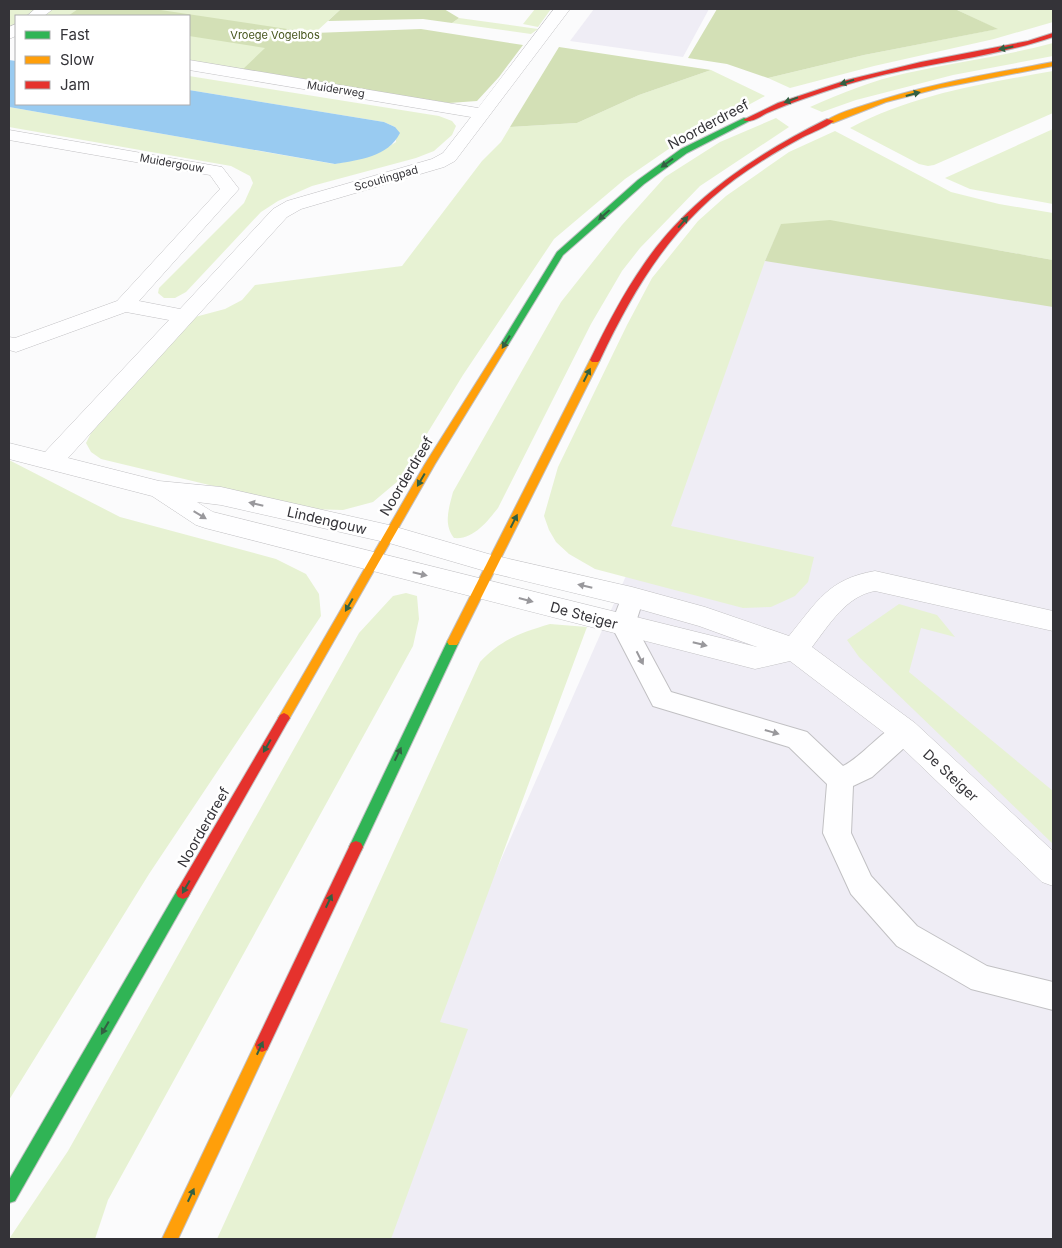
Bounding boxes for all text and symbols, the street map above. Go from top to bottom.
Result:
legend [15,15,190,105]
text: Fast [60,25,90,44]
park label: Vroege Vogelbos [230,28,320,42]
one-way arrow [998,44,1014,52]
text: Slow [60,50,94,69]
text: Jam [60,75,90,94]
street label: Muiderweg [306,78,366,100]
one-way arrow [840,78,855,86]
one-way arrow [905,89,920,97]
street label: Noorderdreef [665,96,751,152]
one-way arrow [783,96,798,104]
street label: Muidergouw [139,150,205,176]
one-way arrow [660,158,674,168]
street label: Scoutingpad [352,162,420,194]
one-way arrow [599,209,611,221]
one-way arrow [677,215,688,228]
one-way arrow [501,335,510,348]
one-way arrow [583,368,591,383]
street label: Noorderdreef [376,433,436,519]
one-way arrow [416,474,425,487]
one-way arrow [249,500,264,508]
street label: Lindengouw [285,503,369,537]
one-way arrow [193,511,206,520]
one-way arrow [510,513,518,528]
one-way arrow [413,570,428,578]
one-way arrow [577,582,592,590]
one-way arrow [518,596,533,604]
street label: De Steiger [548,598,620,632]
one-way arrow [344,599,353,612]
one-way arrow [693,640,708,648]
one-way arrow [636,650,644,665]
one-way arrow [765,729,780,737]
one-way arrow [263,740,272,753]
street label: De Steiger [920,745,982,805]
one-way arrow [394,747,402,761]
street label: Noorderdreef [173,784,233,870]
one-way arrow [182,880,191,894]
one-way arrow [325,894,333,908]
one-way arrow [101,1020,109,1035]
one-way arrow [256,1041,264,1055]
one-way arrow [187,1188,195,1202]

